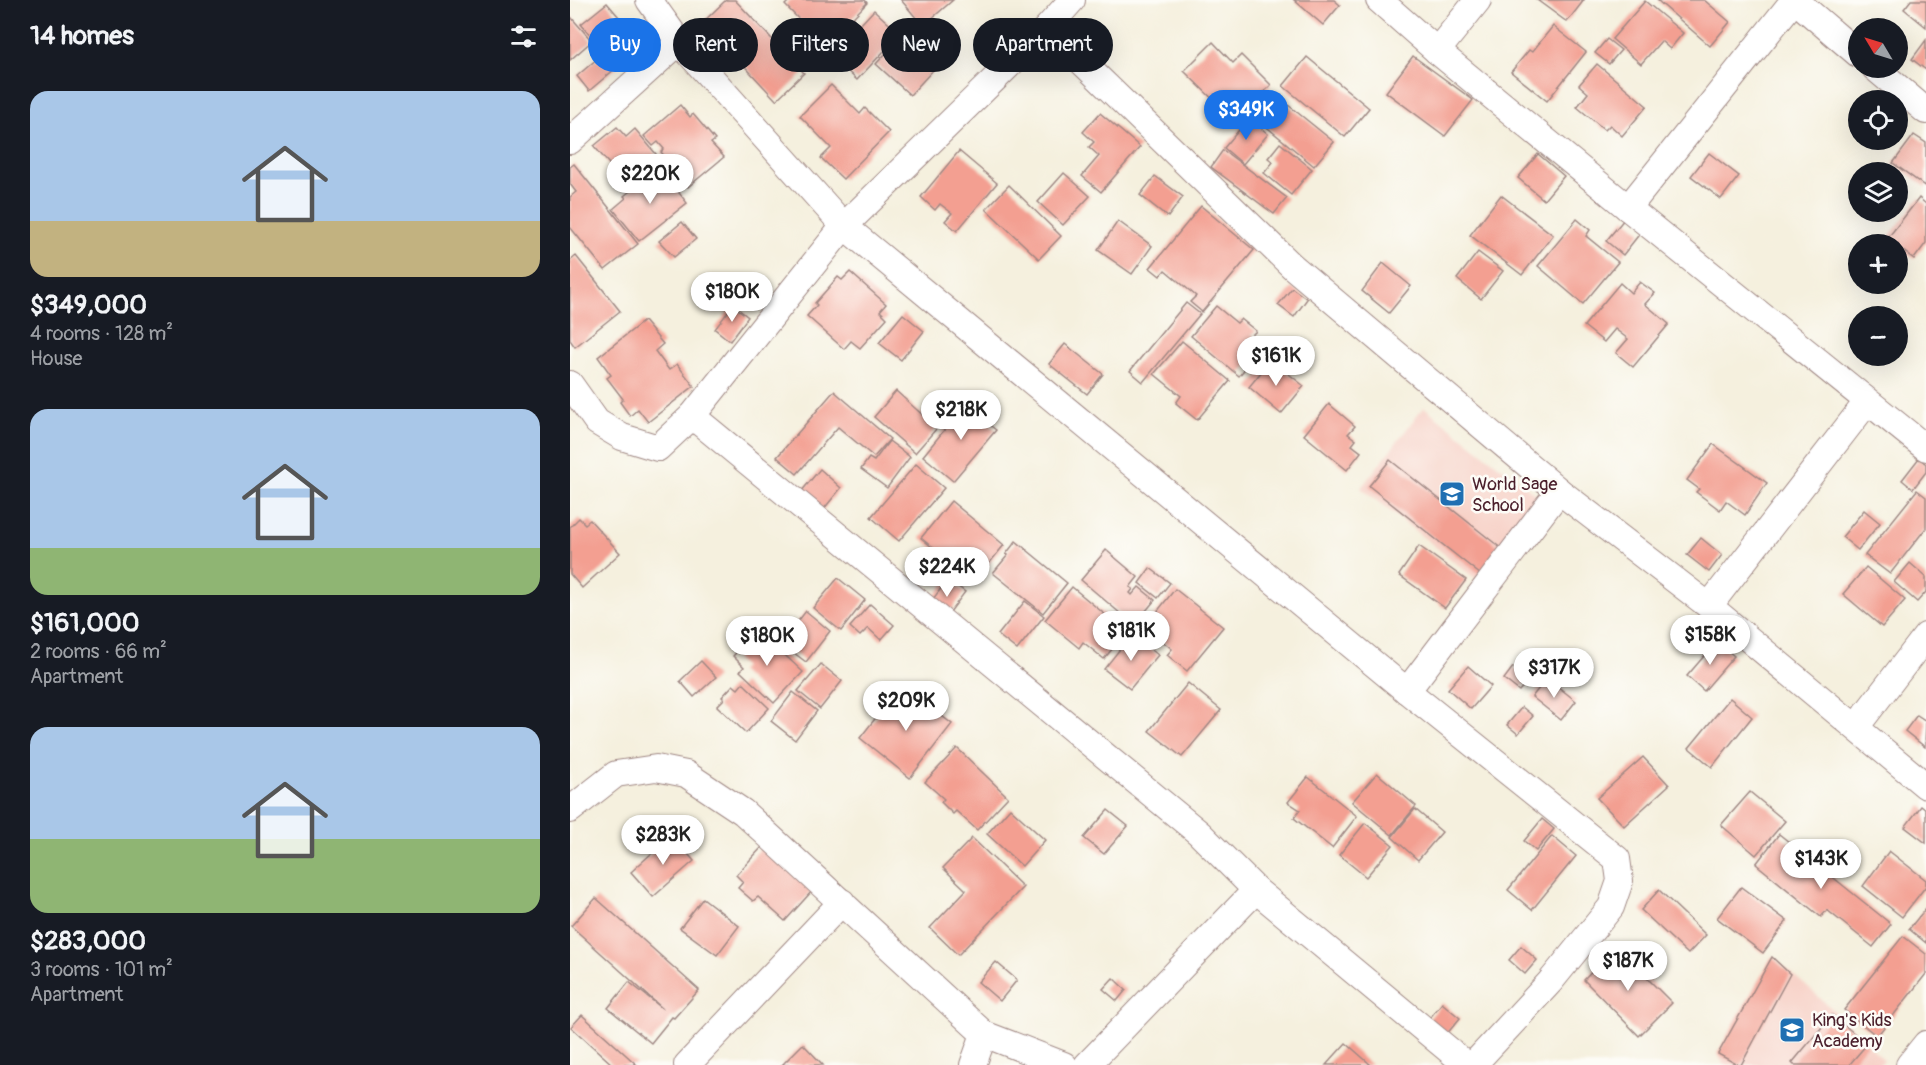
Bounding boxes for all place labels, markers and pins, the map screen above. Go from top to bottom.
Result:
pin: $349K [1204,90,1288,141]
pin: $220K [608,154,692,205]
pin: $180K [690,272,774,323]
pin: $161K [1234,336,1318,387]
pin: $218K [919,390,1003,441]
place label: World Sage School [1472,473,1557,517]
school or university icon: World Sage School [1437,479,1467,509]
pin: $224K [905,547,989,598]
pin: $181K [1089,611,1173,662]
pin: $158K [1668,615,1752,666]
pin: $180K [725,616,809,667]
pin: $317K [1512,648,1596,699]
pin: $209K [864,681,948,732]
pin: $283K [621,815,705,866]
pin: $143K [1779,839,1863,890]
pin: $187K [1586,941,1670,992]
place label: King's Kids Academy [1812,1009,1892,1053]
school or university icon: King's Kids Academy [1777,1015,1807,1045]

